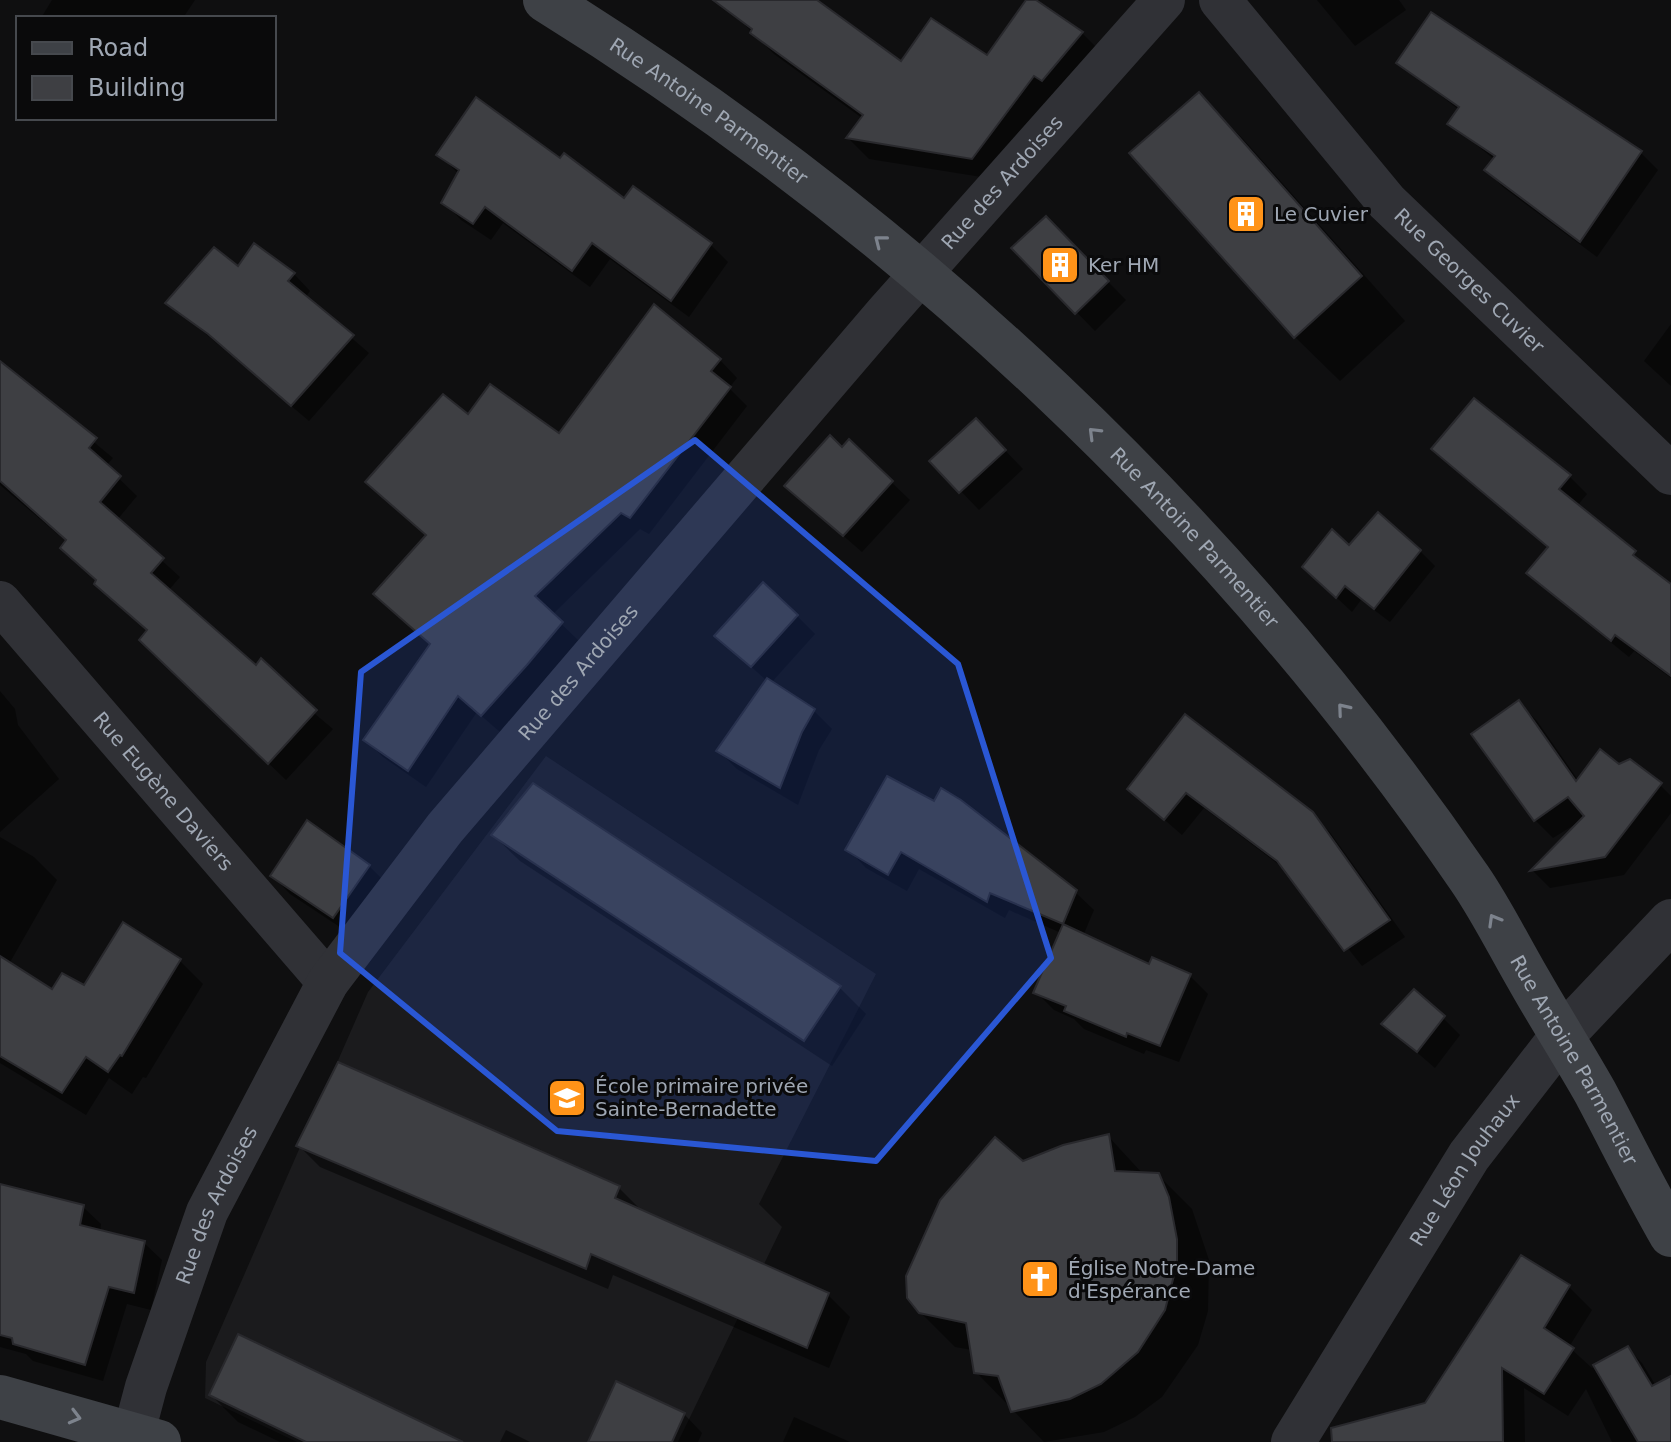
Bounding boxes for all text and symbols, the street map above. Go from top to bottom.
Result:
legend [16,16,276,120]
street label: Rue Antoine Parmentier [605,33,813,190]
text: Road [88,34,148,62]
text: Building [88,74,185,102]
street label: Rue des Ardoises [936,110,1068,254]
building icon: Le Cuvier [1225,193,1267,235]
place label: Le Cuvier [1274,202,1369,226]
street label: Rue Georges Cuvier [1389,203,1550,359]
one-way arrow [874,236,889,250]
building icon: Ker HM [1039,244,1081,286]
place label: Ker HM [1088,253,1159,277]
one-way arrow [1089,428,1103,442]
street label: Rue Antoine Parmentier [1105,442,1285,633]
street label: Rue des Ardoises [513,600,643,745]
one-way arrow [1338,704,1353,719]
street label: Rue Eugène Daviers [88,707,238,876]
one-way arrow [1488,915,1504,929]
street label: Rue Antoine Parmentier [1505,951,1643,1170]
place label: École primaire privée Sainte-Bernadette [595,1074,808,1121]
school or university icon: École primaire privée Sainte-Bernadette [546,1077,588,1119]
street label: Rue Léon Jouhaux [1405,1089,1525,1250]
street label: Rue des Ardoises [171,1122,262,1287]
place label: Église Notre-Dame d'Espérance [1068,1256,1255,1303]
church icon: Église Notre-Dame d'Espérance [1019,1258,1061,1300]
one-way arrow [68,1407,82,1424]

